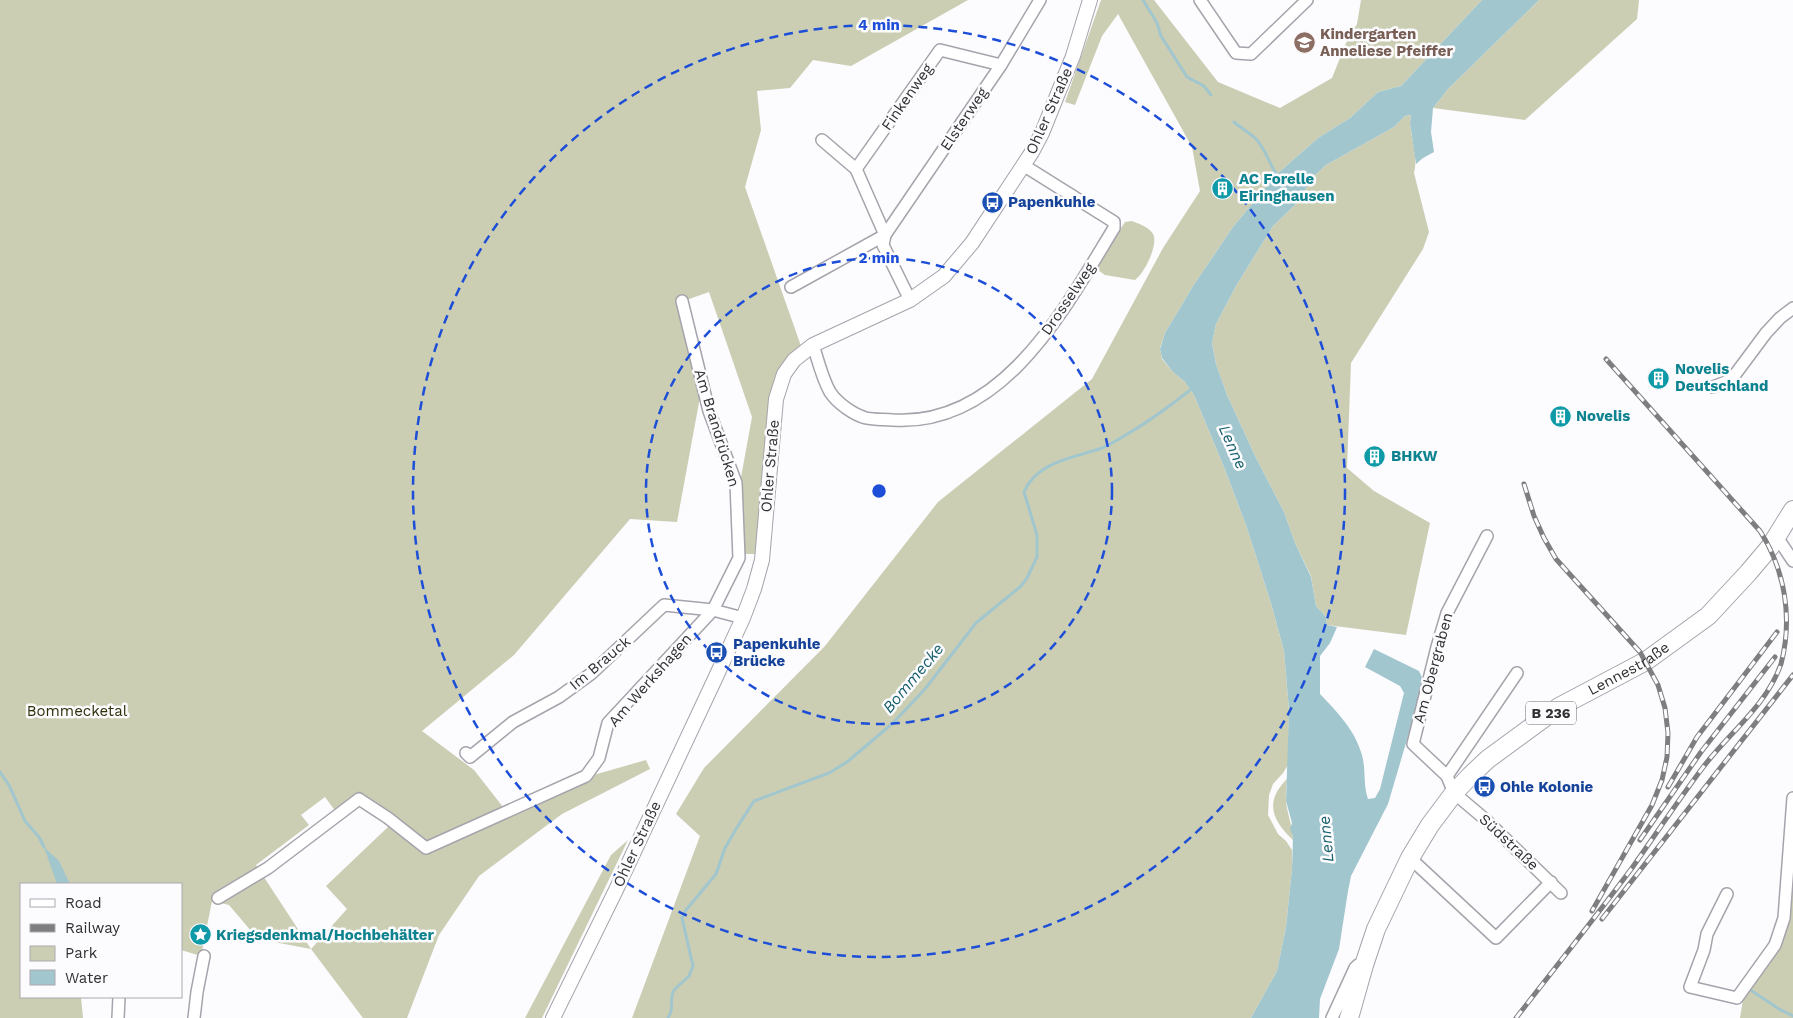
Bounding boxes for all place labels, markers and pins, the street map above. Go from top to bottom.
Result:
place label: Kindergarten Anneliese Pfeiffer [1320,25,1453,60]
school or university icon: Kindergarten Anneliese Pfeiffer [1292,31,1316,55]
place label: AC Forelle Eiringhausen [1239,170,1335,205]
building icon: AC Forelle Eiringhausen [1211,176,1235,200]
bus stop icon: Papenkuhle [980,190,1004,214]
place label: Papenkuhle [1008,193,1096,211]
place label: Novelis Deutschland [1675,360,1768,395]
building icon: Novelis Deutschland [1647,366,1671,390]
building icon: Novelis [1548,404,1572,428]
place label: Novelis [1576,407,1630,425]
building icon: BHKW [1363,444,1387,468]
place label: BHKW [1391,447,1437,465]
centre of rings [870,482,888,500]
place label: Papenkuhle Brücke [733,635,821,670]
bus stop icon: Papenkuhle Brücke [705,641,729,665]
bus stop icon: Ohle Kolonie [1472,775,1496,799]
place label: Ohle Kolonie [1500,778,1594,796]
place icon: Kriegsdenkmal/Hochbehälter [188,923,212,947]
place label: Kriegsdenkmal/Hochbehälter [216,926,435,944]

